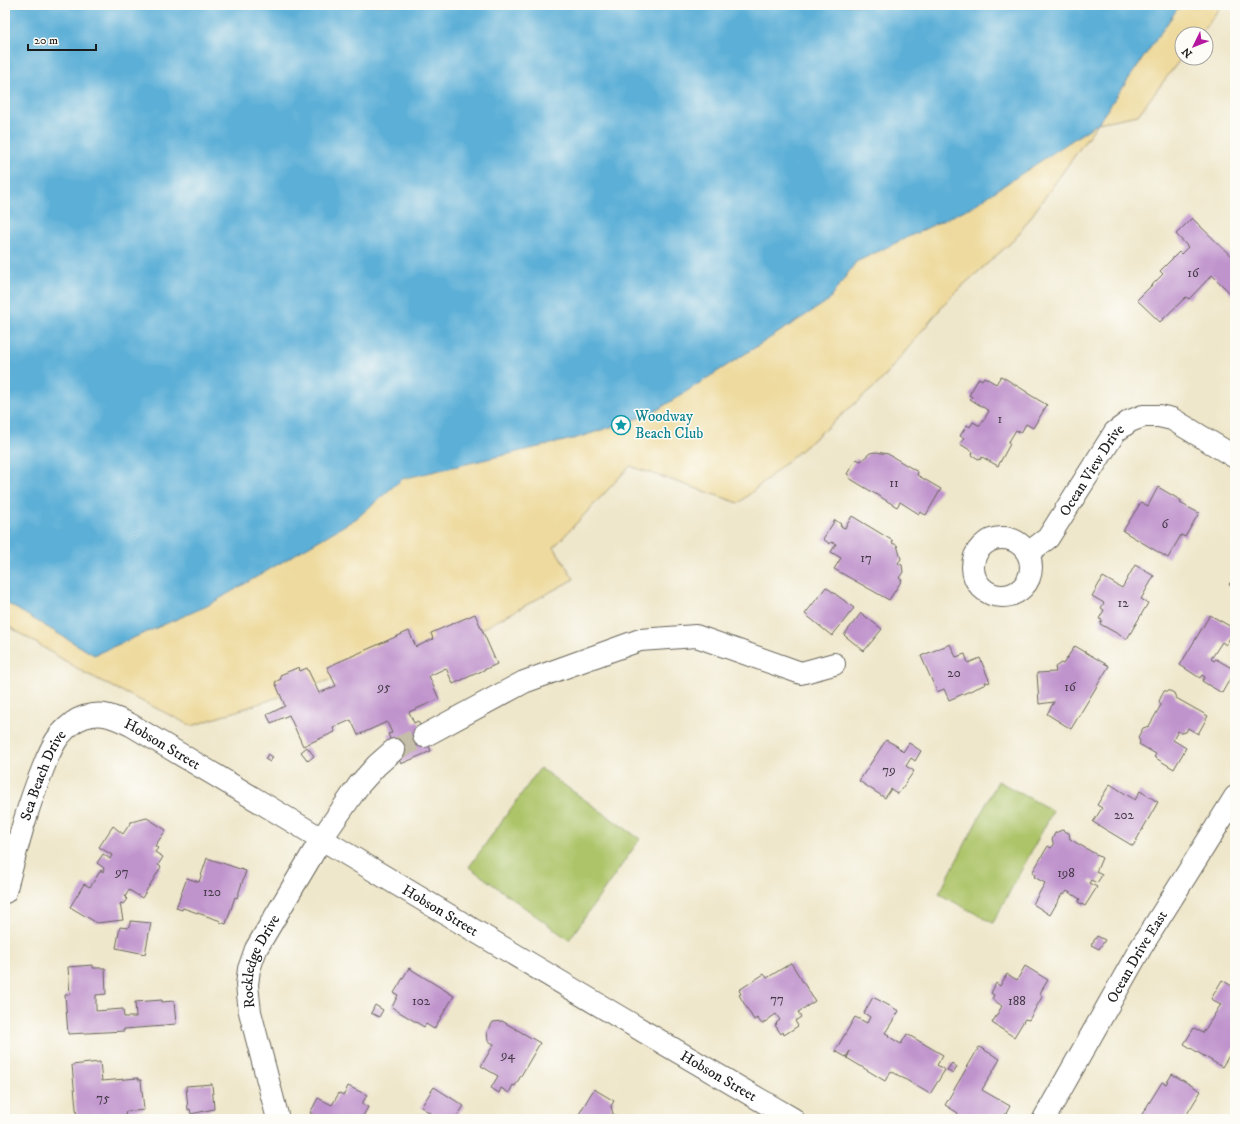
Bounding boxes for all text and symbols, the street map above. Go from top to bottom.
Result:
scale bar [28,26,96,52]
north arrow [1174,26,1214,66]
text: 20 m [34,33,58,48]
text: N [1179,44,1196,60]
house number: 16 [1187,265,1200,281]
place label: Woodway Beach Club [634,407,703,443]
house number: 1 [998,411,1003,427]
place icon: Woodway Beach Club [610,414,632,436]
street label: Ocean View Drive [1055,420,1128,520]
house number: 11 [889,475,899,491]
house number: 6 [1162,516,1170,532]
house number: 17 [860,550,872,566]
house number: 12 [1117,595,1129,611]
house number: 20 [947,665,961,681]
house number: 95 [377,679,391,695]
house number: 16 [1064,679,1077,695]
street label: Hobson Street [121,714,204,774]
street label: Sea Beach Drive [16,726,70,823]
house number: 79 [882,762,896,778]
house number: 202 [1114,807,1134,823]
house number: 97 [114,864,129,880]
house number: 198 [1057,865,1075,881]
street label: Hobson Street [398,880,482,941]
house number: 120 [203,884,221,900]
street label: Ocean Drive East [1102,907,1172,1006]
street label: Rockledge Drive [238,911,284,1009]
house number: 77 [770,991,784,1007]
house number: 102 [412,993,431,1009]
house number: 188 [1008,993,1026,1009]
street label: Hobson Street [677,1046,760,1106]
house number: 94 [500,1047,515,1063]
house number: 75 [96,1090,110,1106]

